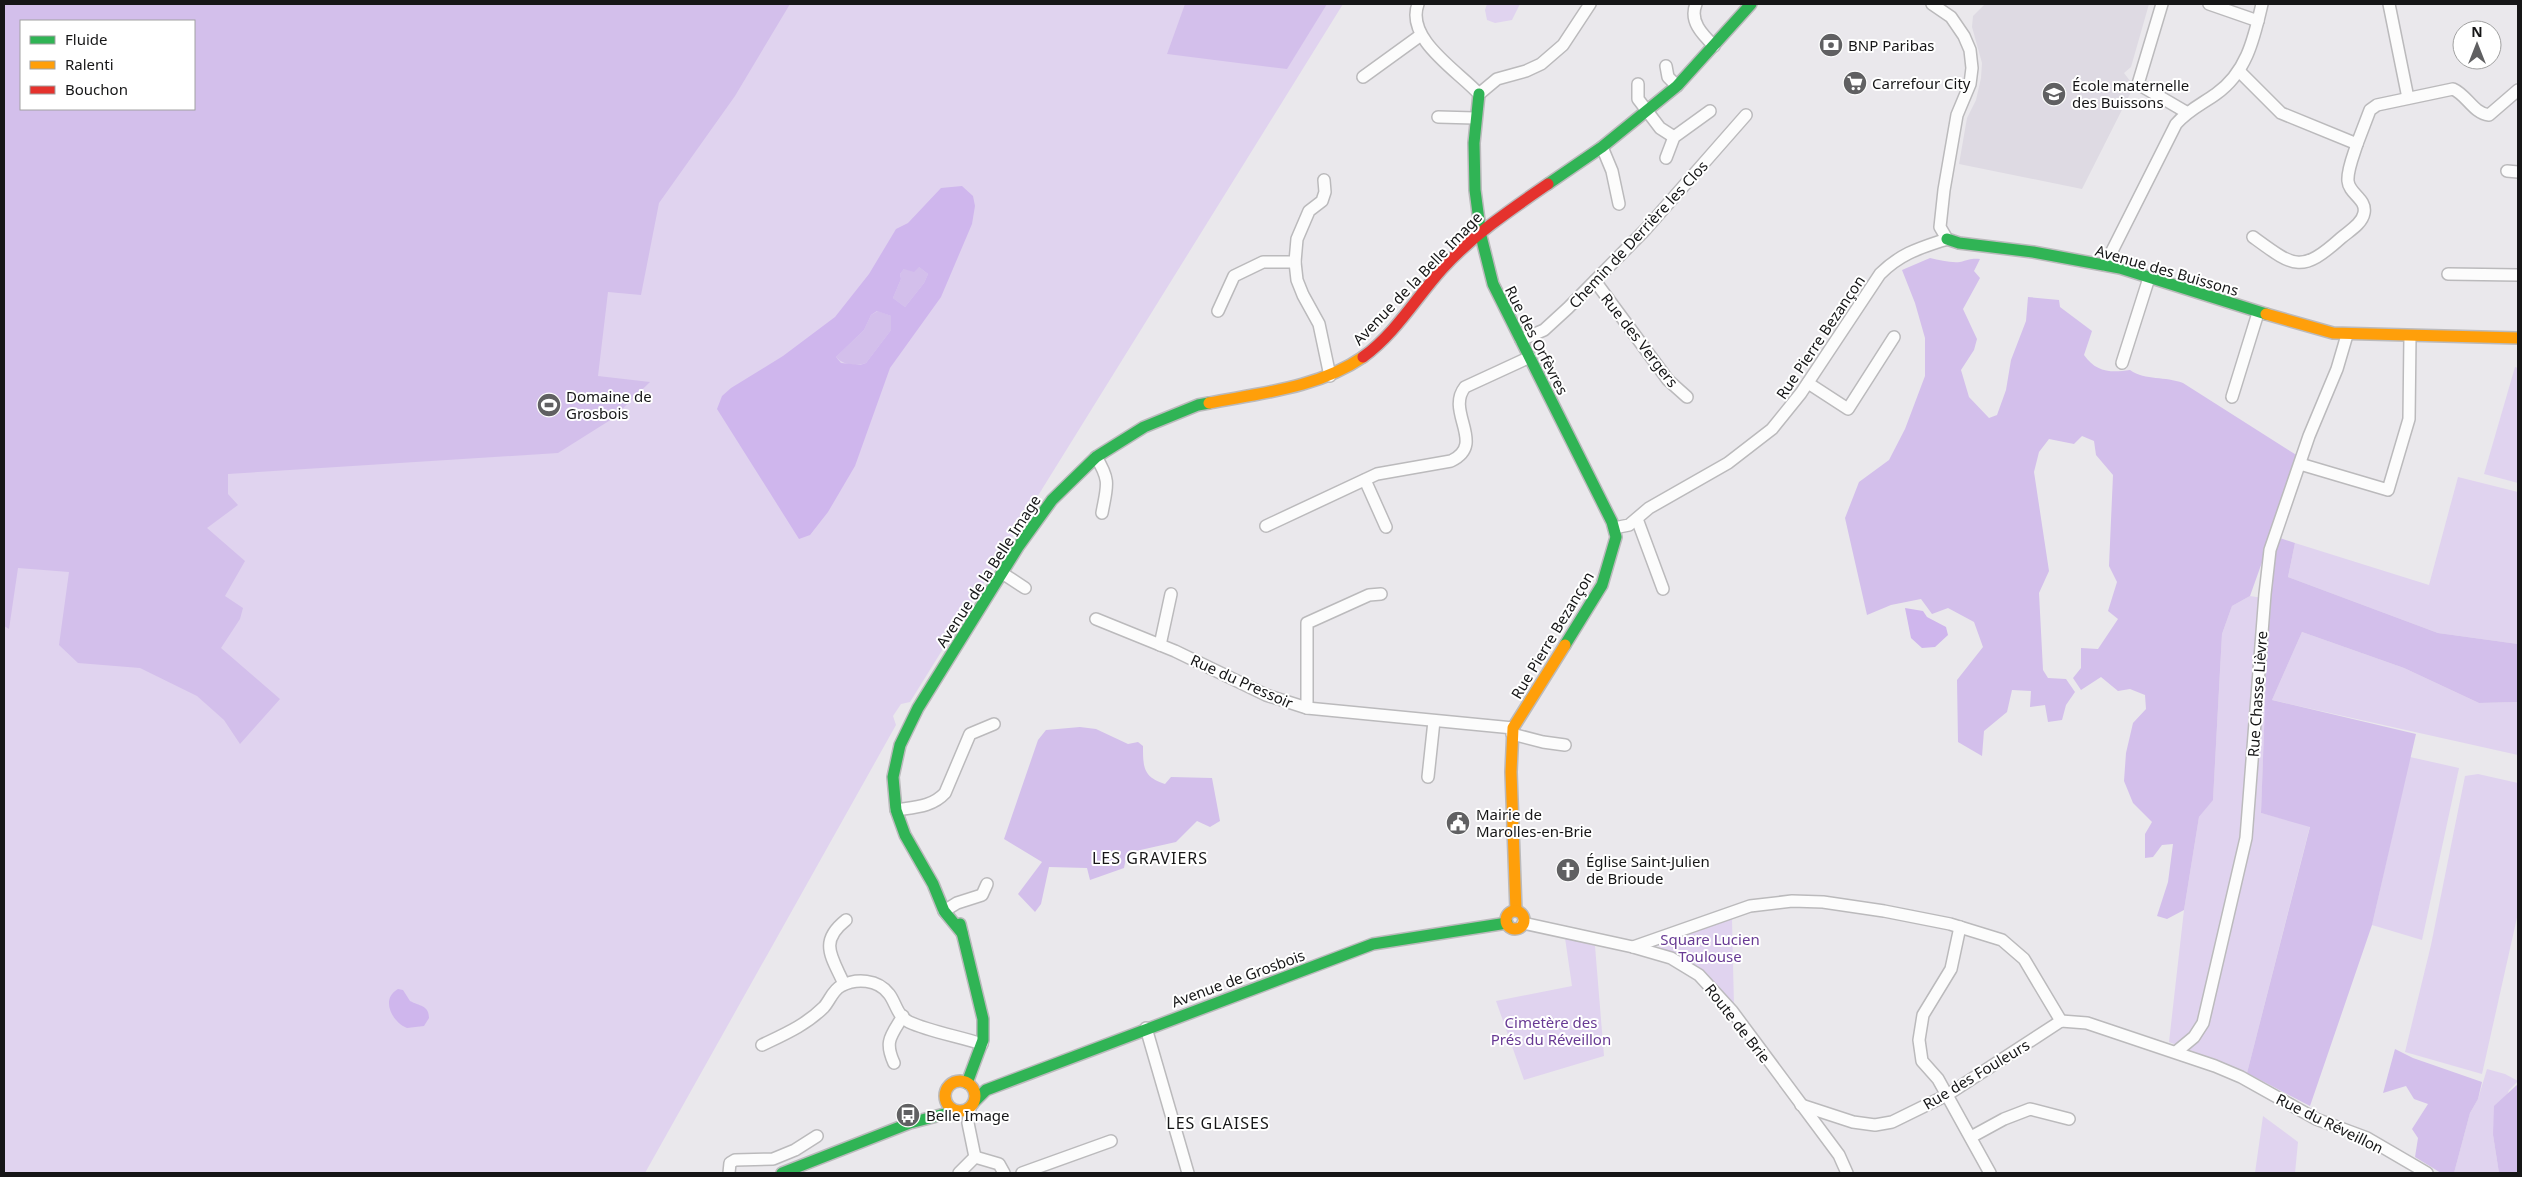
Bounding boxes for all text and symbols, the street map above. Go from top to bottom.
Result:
legend [20,20,195,110]
north arrow [2452,20,2502,70]
text: N [2471,22,2483,41]
text: Fluide [65,29,107,49]
bank icon: BNP Paribas [1818,32,1844,58]
place label: BNP Paribas [1848,35,1935,55]
text: Ralenti [65,54,114,74]
supermarket icon: Carrefour City [1842,70,1868,96]
place label: Carrefour City [1872,73,1971,93]
place label: École maternelle des Buissons [2072,75,2189,112]
text: Bouchon [65,79,128,99]
school or university icon: École maternelle des Buissons [2041,81,2067,107]
street label: Chemin de Derrière les Clos [1564,156,1712,312]
street label: Avenue de la Belle Image [1348,207,1486,349]
street label: Avenue des Buissons [2093,240,2241,300]
street label: Rue Pierre Bezançon [1771,271,1869,403]
street label: Rue des Orfèvres [1501,282,1573,398]
street label: Rue des Vergers [1597,289,1683,391]
place label: Domaine de Grosbois [566,386,652,423]
sports icon: Domaine de Grosbois [536,392,562,418]
street label: Avenue de la Belle Image [931,491,1045,651]
street label: Rue Pierre Bezançon [1506,568,1598,702]
street label: Rue Chasse Lièvre [2243,630,2271,758]
street label: Rue du Pressoir [1188,649,1296,713]
place label: Mairie de Marolles-en-Brie [1476,804,1592,841]
public building icon: Mairie de Marolles-en-Brie [1445,810,1471,836]
district label: LES GRAVIERS [1092,847,1208,869]
place label: Église Saint-Julien de Brioude [1586,851,1710,888]
church icon: Église Saint-Julien de Brioude [1555,857,1581,883]
park label: Square Lucien Toulouse [1660,929,1760,966]
street label: Avenue de Grosbois [1169,945,1307,1011]
street label: Route de Brie [1701,979,1775,1067]
park label: Cimetère des Prés du Réveillon [1491,1012,1611,1049]
street label: Rue des Fouleurs [1919,1034,2033,1114]
street label: Rue du Réveillon [2273,1088,2387,1158]
bus stop icon: Belle Image [895,1102,921,1128]
place label: Belle Image [926,1105,1010,1125]
district label: LES GLAISES [1166,1112,1270,1134]

